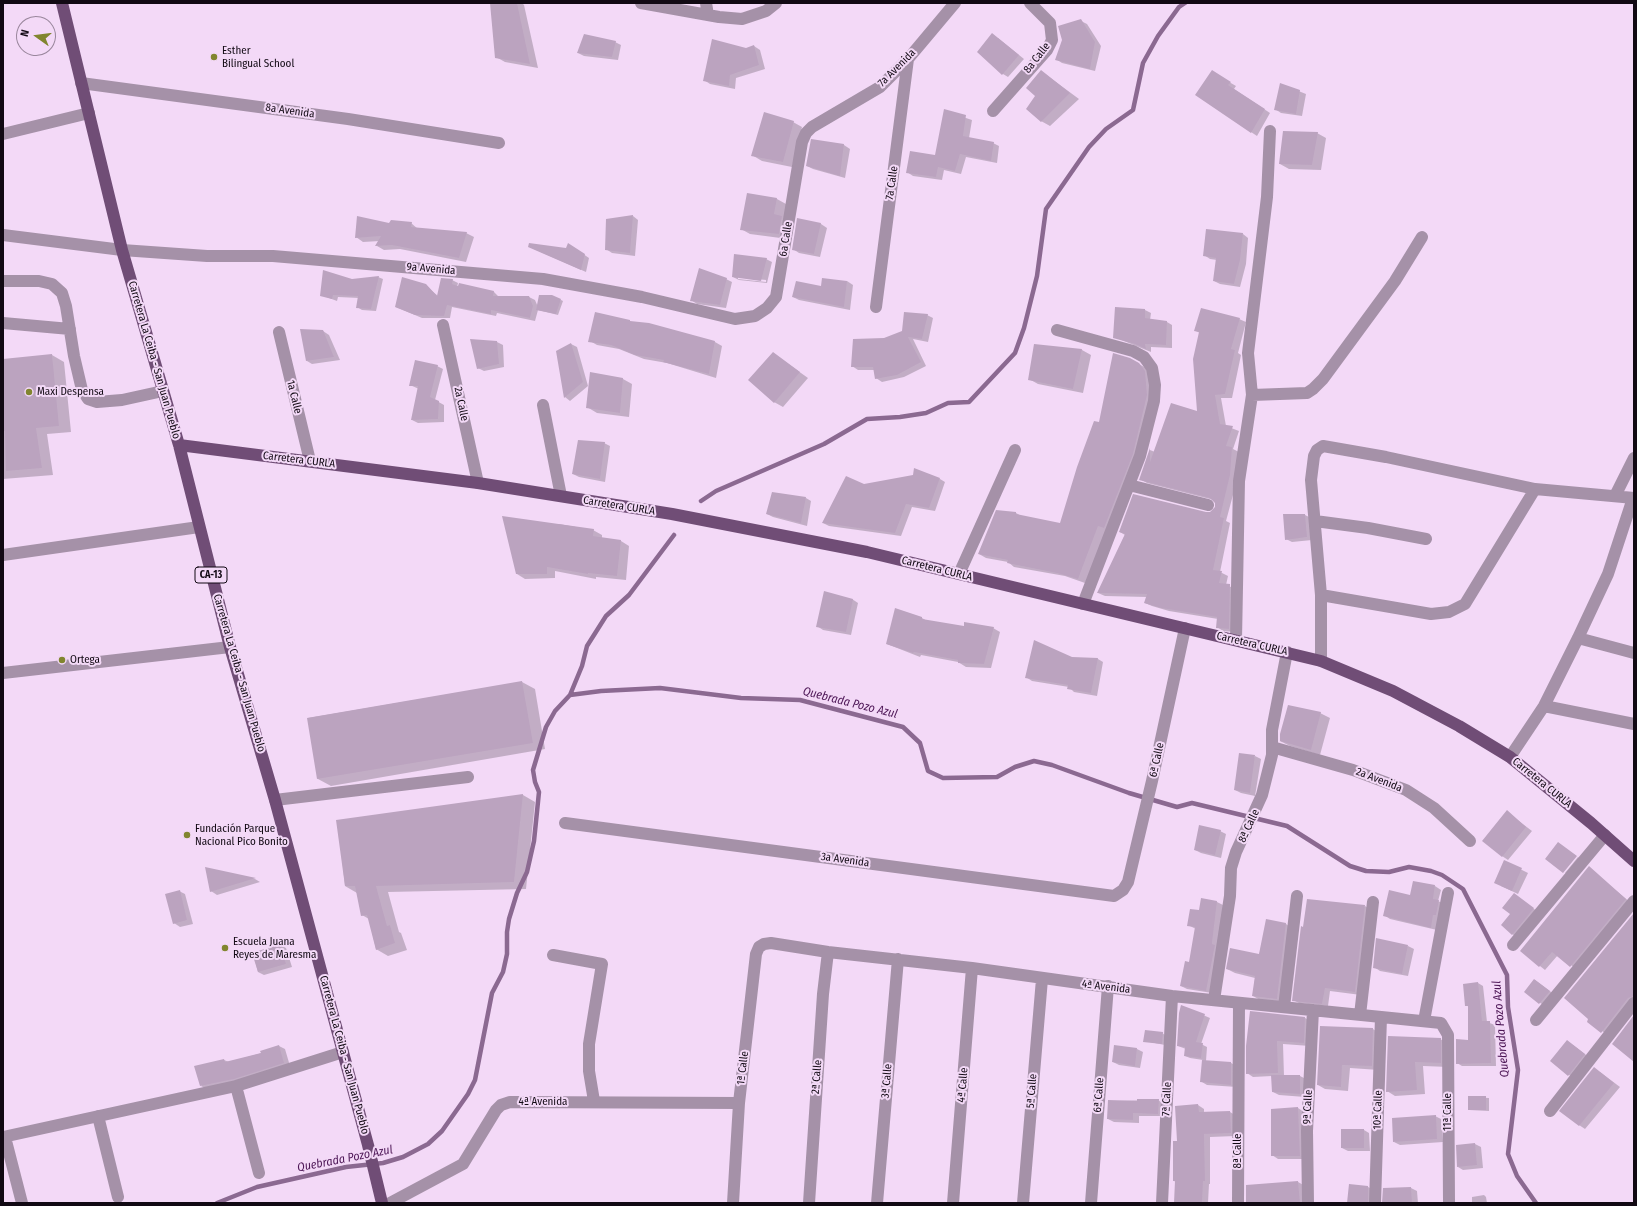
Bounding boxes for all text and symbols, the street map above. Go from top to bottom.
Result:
north arrow [16,16,56,56]
text: N [18,28,32,38]
street label: 8a Calle [1021,40,1053,76]
place label: Esther Bilingual School [222,44,294,70]
street label: 7a Avenida [875,46,919,90]
marker: Esther Bilingual School [209,52,219,62]
street label: 8a Avenida [265,101,315,121]
street label: 7a Calle [883,165,901,201]
street label: 6a Calle [777,220,795,258]
street label: 9a Avenida [406,260,456,278]
street label: Carretera La Ceiba - San Juan Pueblo [125,280,183,440]
street label: 1a Calle [283,379,305,415]
place label: Maxi Despensa [37,385,104,399]
street label: 2a Calle [451,386,471,422]
marker: Maxi Despensa [24,387,34,397]
street label: Carretera CURLA [262,449,336,471]
street label: Carretera CURLA [582,494,656,518]
street label: Carretera CURLA [900,554,974,584]
road number: CA-13 [195,567,227,583]
street label: Carretera La Ceiba - San Juan Pueblo [210,593,268,753]
street label: Carretera CURLA [1215,629,1289,659]
place label: Ortega [70,653,100,667]
marker: Ortega [57,655,67,665]
water label: Quebrada Pozo Azul [801,684,899,722]
street label: 6ª Calle [1147,742,1167,778]
street label: Carretera CURLA [1510,755,1574,811]
street label: 2a Avenida [1354,765,1404,795]
street label: 8ª Calle [1236,807,1262,845]
place label: Fundación Parque Nacional Pico Bonito [195,822,288,848]
marker: Fundación Parque Nacional Pico Bonito [182,830,192,840]
street label: 3a Avenida [820,850,870,870]
place label: Escuela Juana Reyes de Maresma [233,935,316,961]
marker: Escuela Juana Reyes de Maresma [220,943,230,953]
street label: Carretera La Ceiba - San Juan Pueblo [316,974,372,1136]
street label: 4ª Avenida [1081,977,1131,997]
water label: Quebrada Pozo Azul [1490,980,1512,1078]
street label: 1ª Calle [734,1050,752,1086]
street label: 2ª Calle [809,1059,825,1095]
street label: 3ª Calle [879,1063,895,1099]
street label: 4ª Calle [955,1067,971,1103]
street label: 5ª Calle [1024,1073,1040,1109]
street label: 6ª Calle [1091,1077,1107,1113]
street label: 7ª Calle [1160,1082,1174,1116]
street label: 9ª Calle [1300,1089,1316,1125]
street label: 10ª Calle [1371,1090,1385,1130]
street label: 11ª Calle [1441,1093,1455,1131]
street label: 4ª Avenida [519,1095,567,1109]
street label: 8ª Calle [1231,1133,1245,1169]
water label: Quebrada Pozo Azul [296,1143,394,1175]

